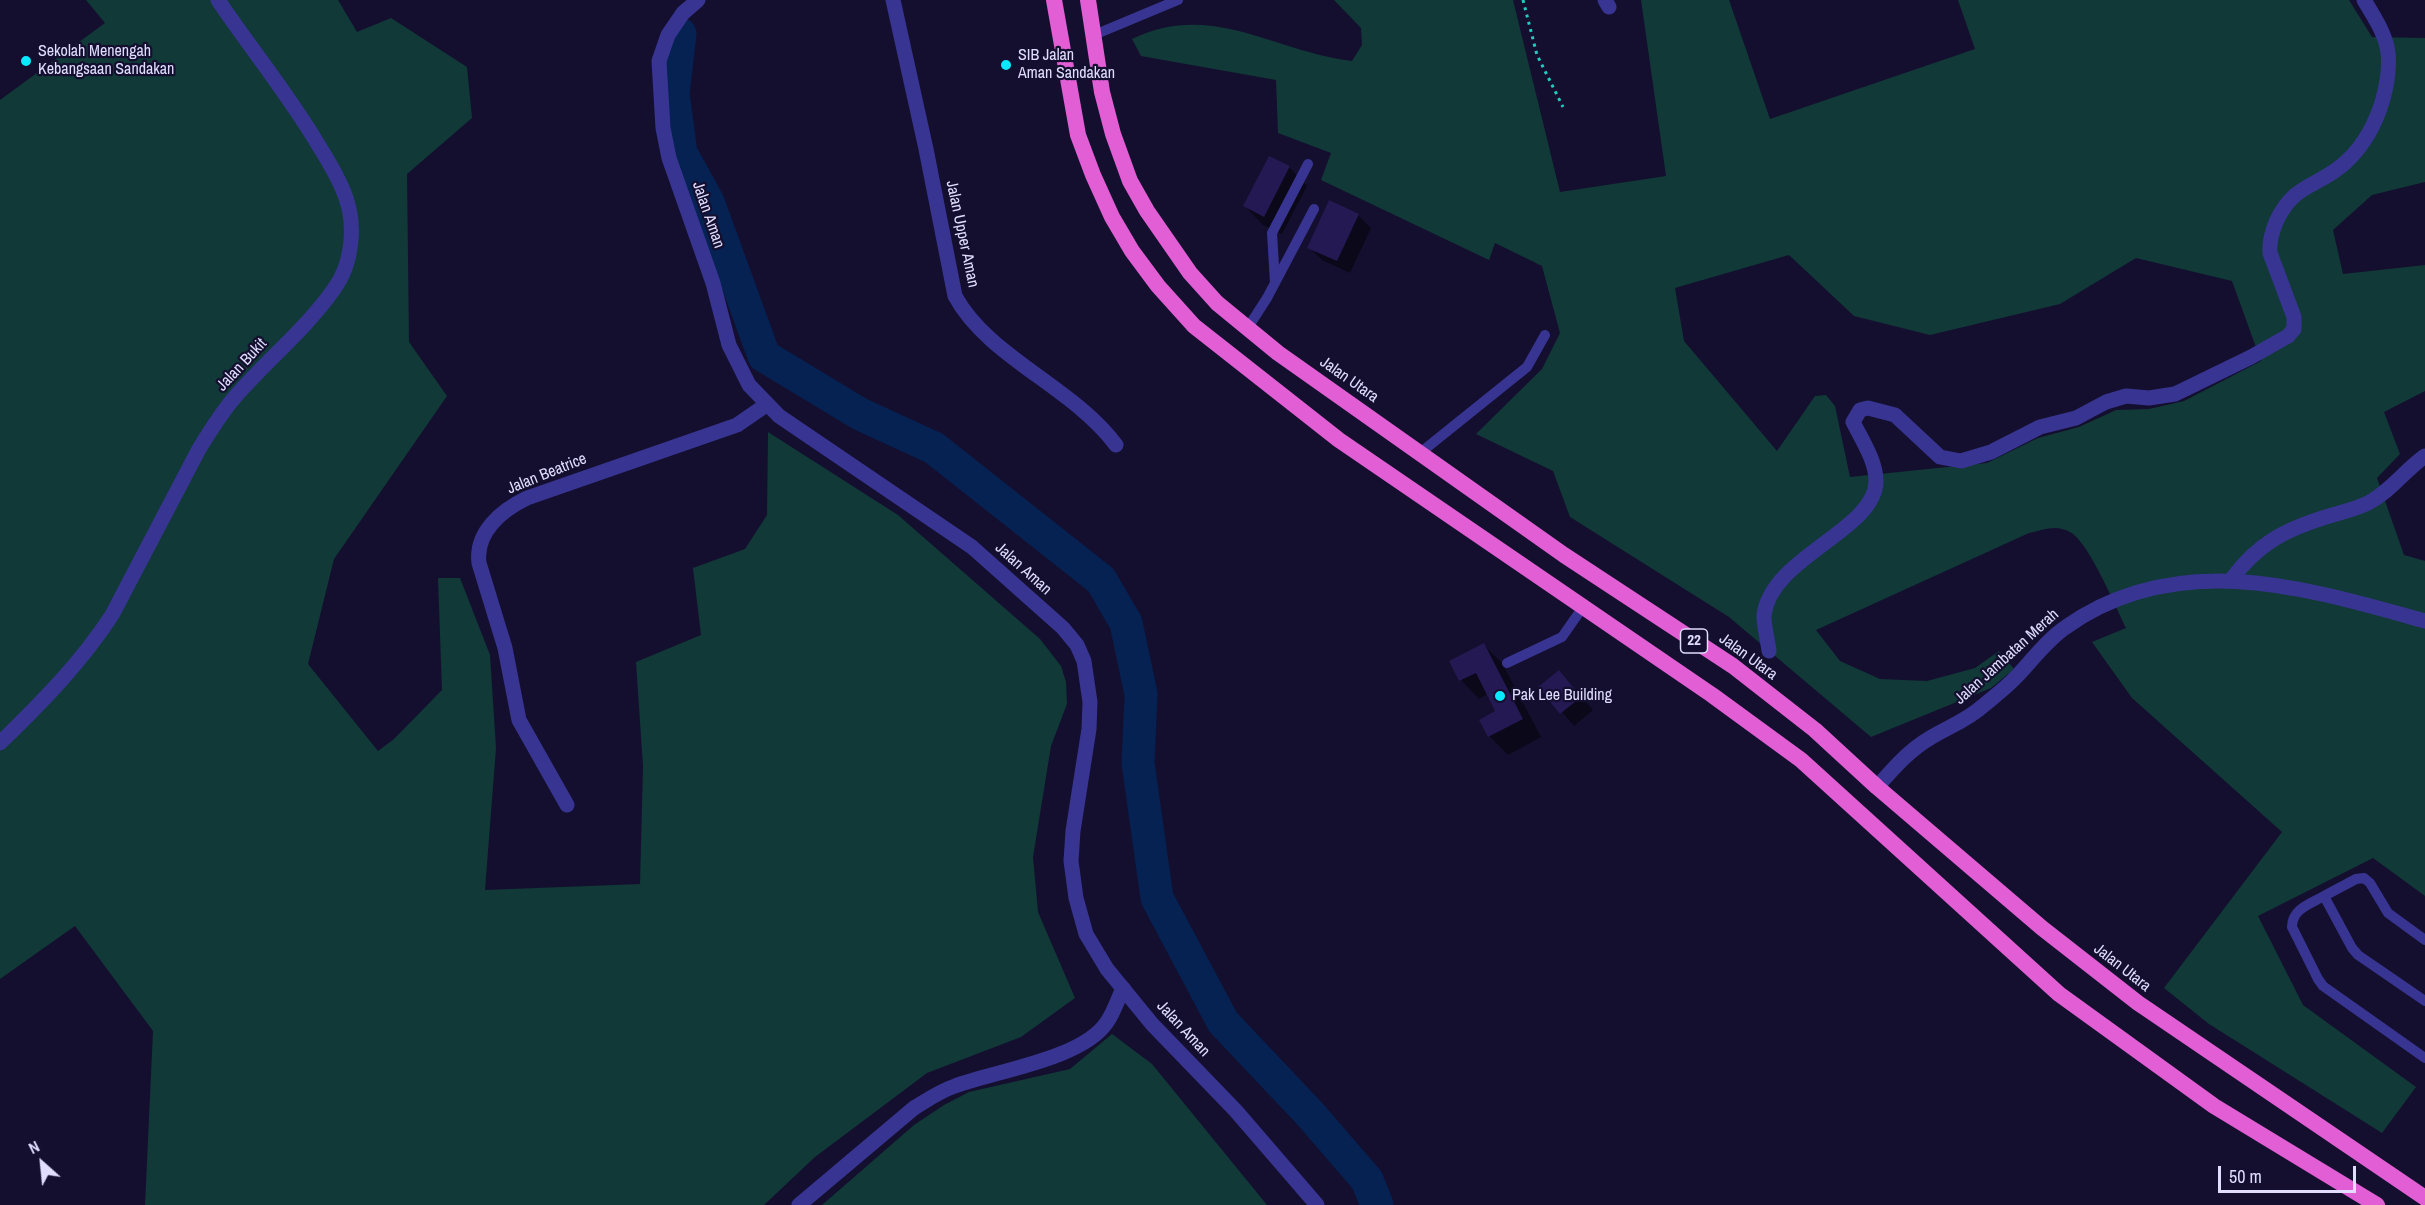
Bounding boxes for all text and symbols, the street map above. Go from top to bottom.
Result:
place label: Sekolah Menengah Kebangsaan Sandakan [38,42,174,80]
place label: SIB Jalan Aman Sandakan [1018,46,1115,84]
marker: Sekolah Menengah Kebangsaan Sandakan [19,54,33,68]
marker: SIB Jalan Aman Sandakan [999,58,1013,72]
street label: Jalan Aman [688,179,728,251]
street label: Jalan Upper Aman [941,179,983,289]
street label: Jalan Bukit [213,335,271,395]
street label: Jalan Utara [1316,353,1382,407]
street label: Jalan Beatrice [505,449,589,499]
street label: Jalan Aman [991,539,1055,599]
street label: Jalan Jambatan Merah [1951,605,2063,709]
road number: 22 [1680,629,1708,653]
street label: Jalan Utara [1715,630,1781,684]
place label: Pak Lee Building [1512,686,1612,706]
marker: Pak Lee Building [1493,689,1507,703]
street label: Jalan Utara [2090,940,2154,996]
street label: Jalan Aman [1152,997,1214,1061]
north arrow [12,1133,72,1193]
text: N [25,1135,43,1159]
scale bar [2221,1154,2359,1192]
text: 50 m [2229,1164,2262,1189]

